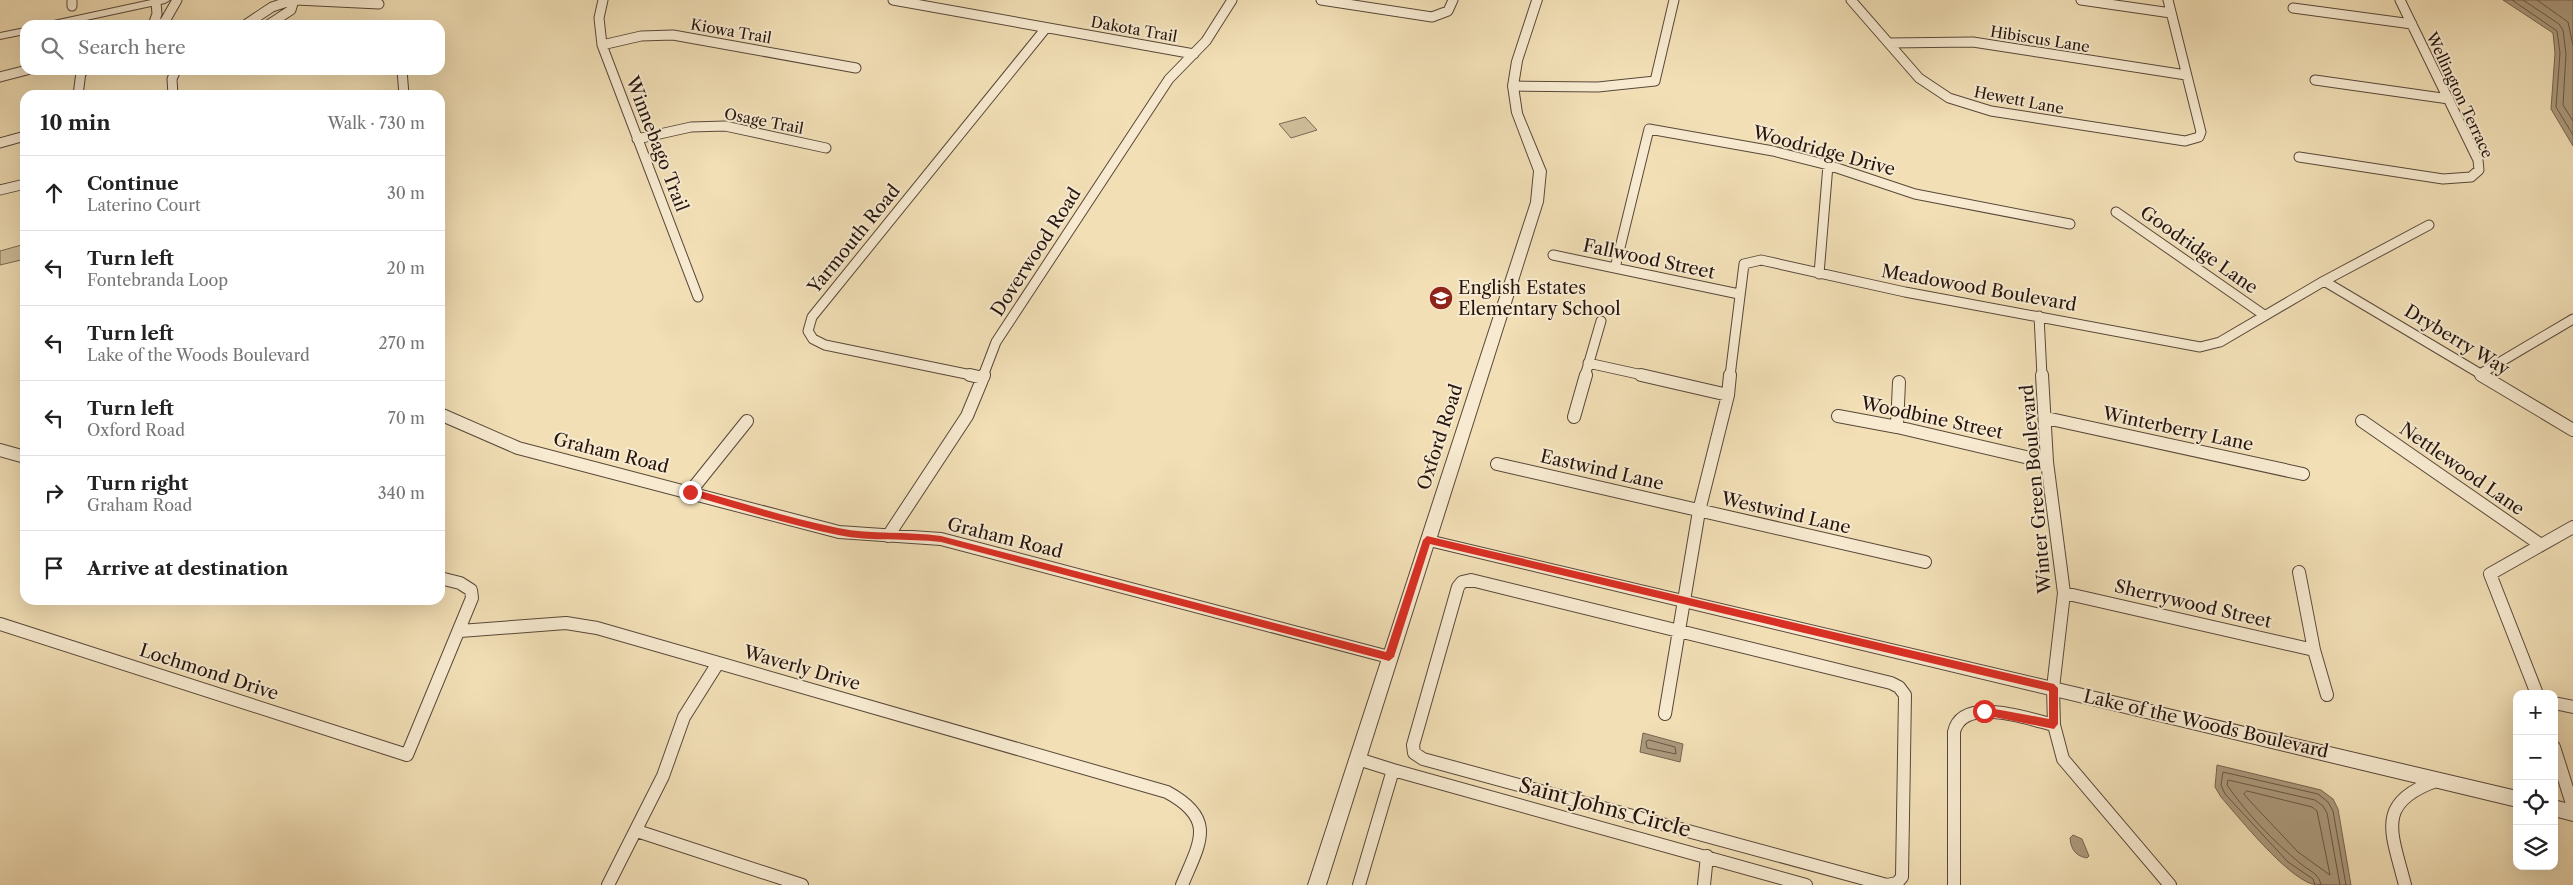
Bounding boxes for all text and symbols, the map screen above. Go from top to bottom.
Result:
street label: Dakota Trail [1089,12,1179,46]
street label: Kiowa Trail [689,15,773,48]
search box [20,20,445,75]
street label: Hibiscus Lane [1989,22,2091,56]
street label: Wellington Terrace [2422,28,2498,161]
icon: search [38,34,66,62]
text: Search here [78,36,186,59]
street label: Winnebago Trail [621,72,693,215]
street label: Hewett Lane [1972,82,2066,118]
street label: Osage Trail [723,104,806,138]
text: 10 min [40,110,111,135]
text: Walk · 730 m [328,113,425,133]
street label: Woodridge Drive [1750,121,1898,181]
text: Continue [87,172,179,195]
icon: ahead [40,179,68,207]
street label: Yarmouth Road [803,180,905,299]
text: 30 m [387,183,425,203]
street label: Doverwood Road [986,184,1086,320]
text: Laterino Court [87,195,201,215]
street label: Goodridge Lane [2136,201,2262,299]
street label: Fallwood Street [1581,234,1718,284]
text: Turn left [87,247,174,270]
icon: left [40,254,68,282]
text: 20 m [386,258,425,278]
street label: Meadowood Boulevard [1880,260,2078,316]
text: Fontebranda Loop [87,270,228,290]
place label: English Estates Elementary School [1458,277,1621,320]
school or university icon: English Estates Elementary School [1428,285,1454,311]
street label: Dryberry Way [2400,300,2515,381]
text: Turn left [87,322,174,345]
icon: left [40,329,68,357]
text: 270 m [379,333,425,353]
text: Lake of the Woods Boulevard [87,345,310,365]
street label: Oxford Road [1413,381,1467,493]
street label: Winter Green Boulevard [2016,384,2056,595]
street label: Woodbine Street [1858,392,2006,444]
text: Turn left [87,397,174,420]
street label: Winterberry Lane [2100,402,2255,456]
icon: left [40,404,68,432]
text: 70 m [388,408,425,428]
street label: Nettlewood Lane [2395,418,2529,520]
text: Oxford Road [87,420,185,440]
street label: Graham Road [551,428,671,478]
street label: Eastwind Lane [1538,445,1666,495]
text: Turn right [87,472,188,495]
icon: right [40,479,68,507]
route end [679,481,702,504]
text: 340 m [378,483,425,503]
street label: Westwind Lane [1718,487,1853,539]
text: Graham Road [87,495,192,515]
street label: Graham Road [945,513,1065,563]
icon: arrive [40,554,68,582]
text: Arrive at destination [87,557,288,580]
street label: Sherrywood Street [2112,575,2274,633]
street label: Lochmond Drive [137,639,281,705]
street label: Waverly Drive [740,641,863,695]
street label: Lake of the Woods Boulevard [2081,685,2331,763]
map controls [2513,690,2558,870]
button: + [2513,690,2558,735]
route start [1973,700,1996,723]
button: − [2513,735,2558,780]
street label: Saint Johns Circle [1516,772,1694,842]
button: locate [2513,780,2558,825]
button: layers [2513,825,2558,870]

